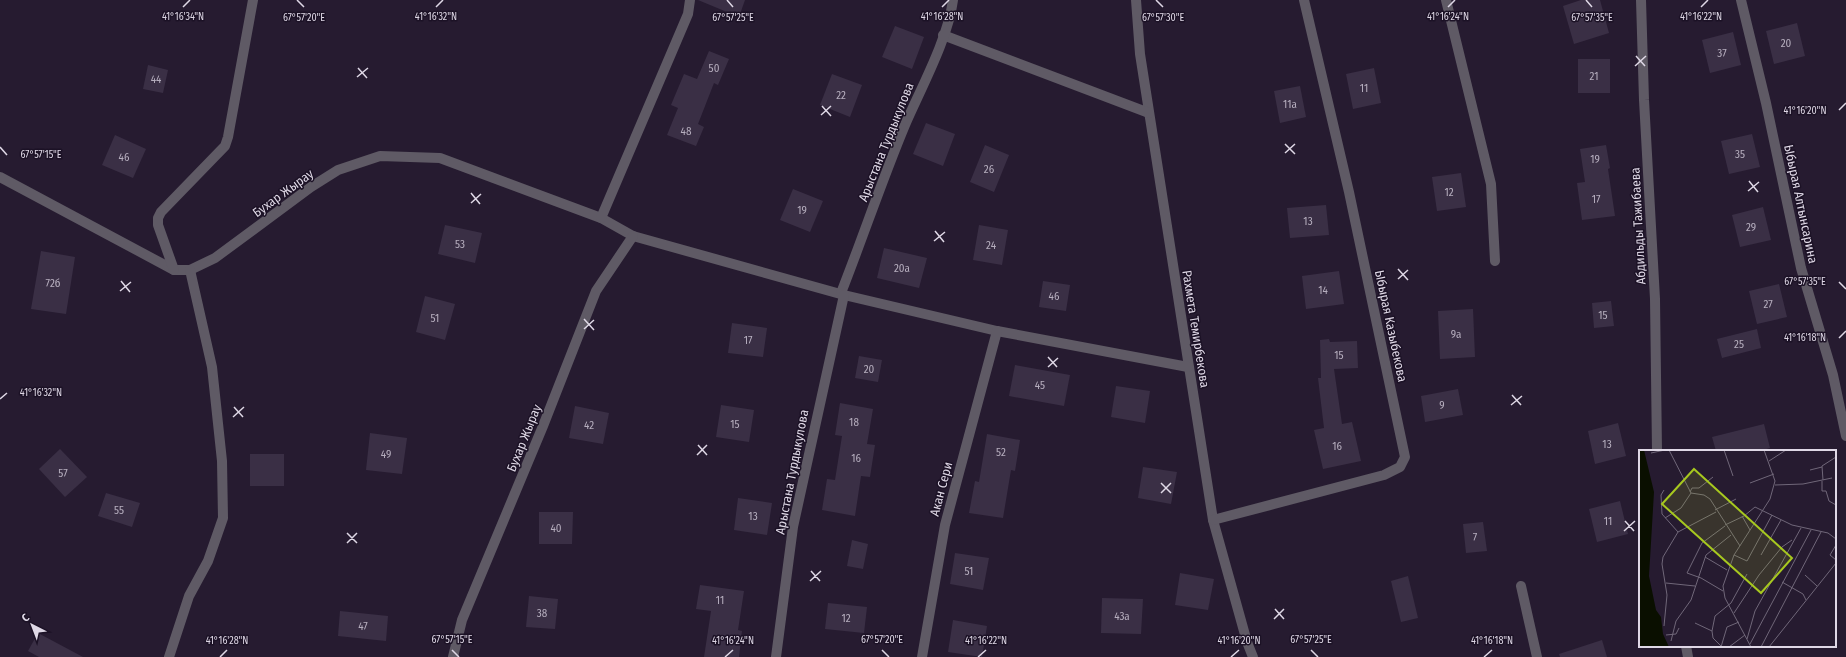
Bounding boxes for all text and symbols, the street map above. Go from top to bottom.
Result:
text: 41°16'34"N [162,11,204,23]
text: 41°16'32"N [415,11,457,23]
text: 41°16'28"N [921,11,963,23]
text: 41°16'24"N [1427,11,1469,23]
text: 41°16'22"N [1680,11,1722,23]
text: 67°57'20"E [283,12,325,24]
text: 67°57'25"E [712,12,754,24]
text: 67°57'30"E [1142,12,1184,24]
text: 67°57'35"E [1571,12,1613,24]
house number: 20 [1781,37,1792,50]
house number: 37 [1717,47,1727,60]
house number: 50 [709,62,720,75]
house number: 21 [1590,70,1598,83]
house number: 44 [151,73,162,86]
street label: Арыстана Турдыкулова [855,80,917,204]
house number: 11 [1360,82,1368,95]
house number: 22 [836,89,846,102]
house number: 11а [1283,98,1297,111]
text: 41°16'20"N [1784,105,1826,117]
house number: 48 [681,125,692,138]
street label: Ыбырая Алтынсарина [1781,143,1821,265]
house number: 35 [1735,148,1745,161]
text: 67°57'15"E [21,149,62,161]
house number: 46 [119,151,130,164]
house number: 19 [1590,153,1600,166]
house number: 26 [984,163,995,176]
street label: Бухар Жырау [250,166,316,220]
street label: Абдильды Тажибаева [1627,167,1649,285]
house number: 12 [1444,186,1454,199]
house number: 17 [1592,193,1601,206]
house number: 19 [797,204,807,217]
house number: 13 [1303,215,1313,228]
house number: 29 [1746,221,1756,234]
house number: 53 [455,238,465,251]
house number: 24 [986,239,997,252]
house number: 20а [894,262,910,275]
street label: Рахмета Темирбекова [1179,269,1213,389]
street label: Ыбырая Казыбекова [1372,269,1410,383]
text: 67°57'35"E [1784,276,1826,288]
house number: 72б [46,277,61,290]
house number: 14 [1318,284,1328,297]
house number: 46 [1049,290,1060,303]
house number: 27 [1763,298,1773,311]
house number: 15 [1598,309,1608,322]
house number: 51 [431,312,439,325]
house number: 9а [1451,328,1461,341]
text: 41°16'18"N [1784,332,1826,344]
house number: 17 [744,334,753,347]
house number: 25 [1734,338,1744,351]
house number: 15 [1334,349,1344,362]
house number: 20 [864,363,875,376]
house number: 45 [1035,379,1045,392]
text: 41°16'32"N [20,387,62,399]
house number: 9 [1439,399,1445,412]
street label: Бухар Жырау [504,402,544,474]
street label: Арыстана Турдыкулова [773,408,811,536]
house number: 18 [849,416,859,429]
house number: 15 [730,418,740,431]
house number: 42 [584,419,594,432]
house number: 13 [1602,438,1612,451]
house number: 16 [1332,440,1342,453]
house number: 52 [996,446,1006,459]
house number: 49 [381,448,391,461]
inset map [1639,450,1836,647]
house number: 16 [851,452,861,465]
street label: Акан Сери [927,460,955,518]
house number: 57 [58,467,68,480]
house number: 55 [114,504,124,517]
house number: 13 [748,510,758,523]
house number: 11 [1604,515,1612,528]
house number: 40 [550,522,562,535]
house number: 7 [1473,531,1478,544]
house number: 51 [965,565,973,578]
house number: 11 [716,594,724,607]
north arrow [12,605,52,645]
house number: 38 [537,607,548,620]
house number: 43а [1114,610,1130,623]
text: С [19,611,32,625]
house number: 12 [841,612,851,625]
house number: 47 [358,620,368,633]
text: 67°57'15"E [432,634,473,646]
text: 67°57'20"E [861,634,903,646]
text: 67°57'25"E [1290,634,1332,646]
text: 41°16'28"N [206,635,248,647]
text: 41°16'24"N [712,635,754,647]
text: 41°16'22"N [965,635,1007,647]
text: 41°16'20"N [1218,635,1260,647]
text: 41°16'18"N [1471,635,1513,647]

